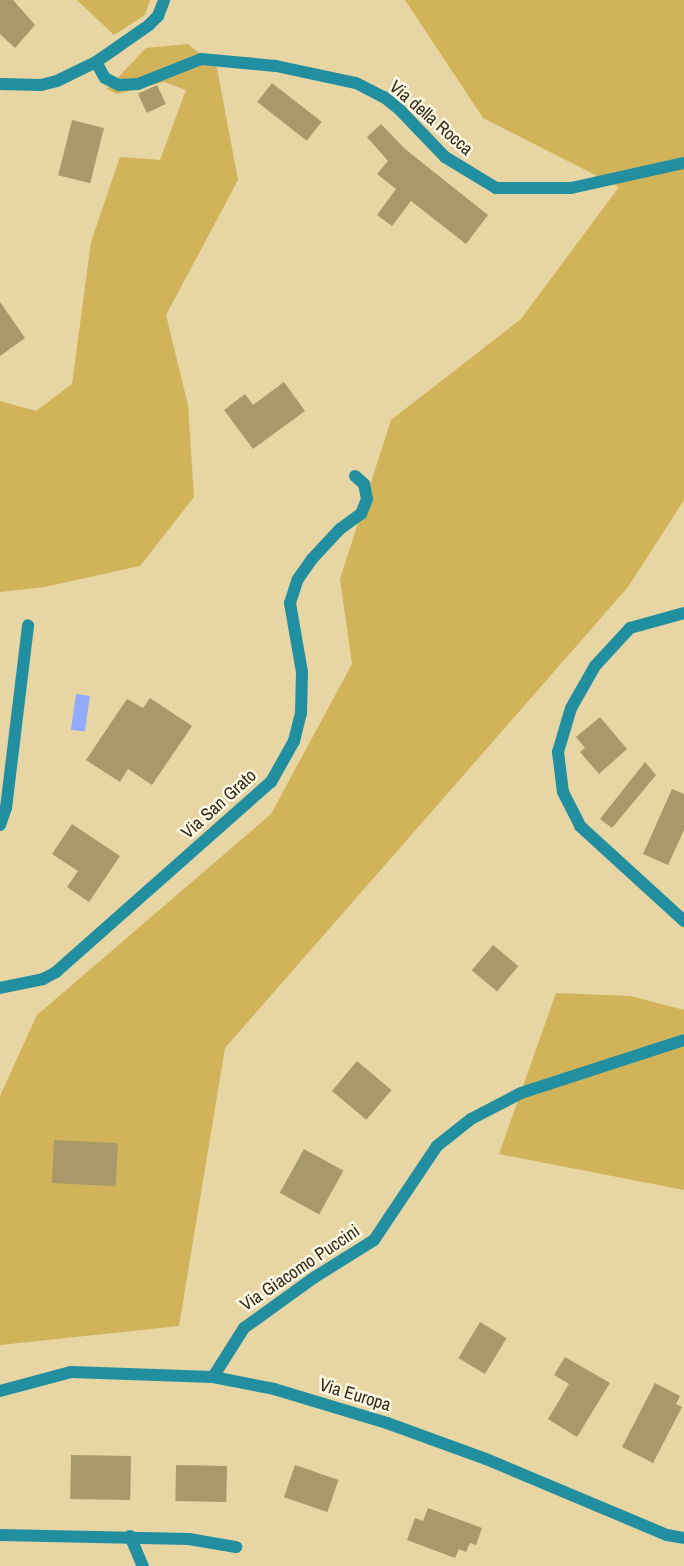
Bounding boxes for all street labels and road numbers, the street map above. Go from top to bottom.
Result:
street label: Via della Rocca [385,76,477,160]
street label: Via San Grato [177,765,261,843]
street label: Via Giacomo Puccini [236,1220,364,1316]
street label: Via Europa [317,1374,393,1416]

